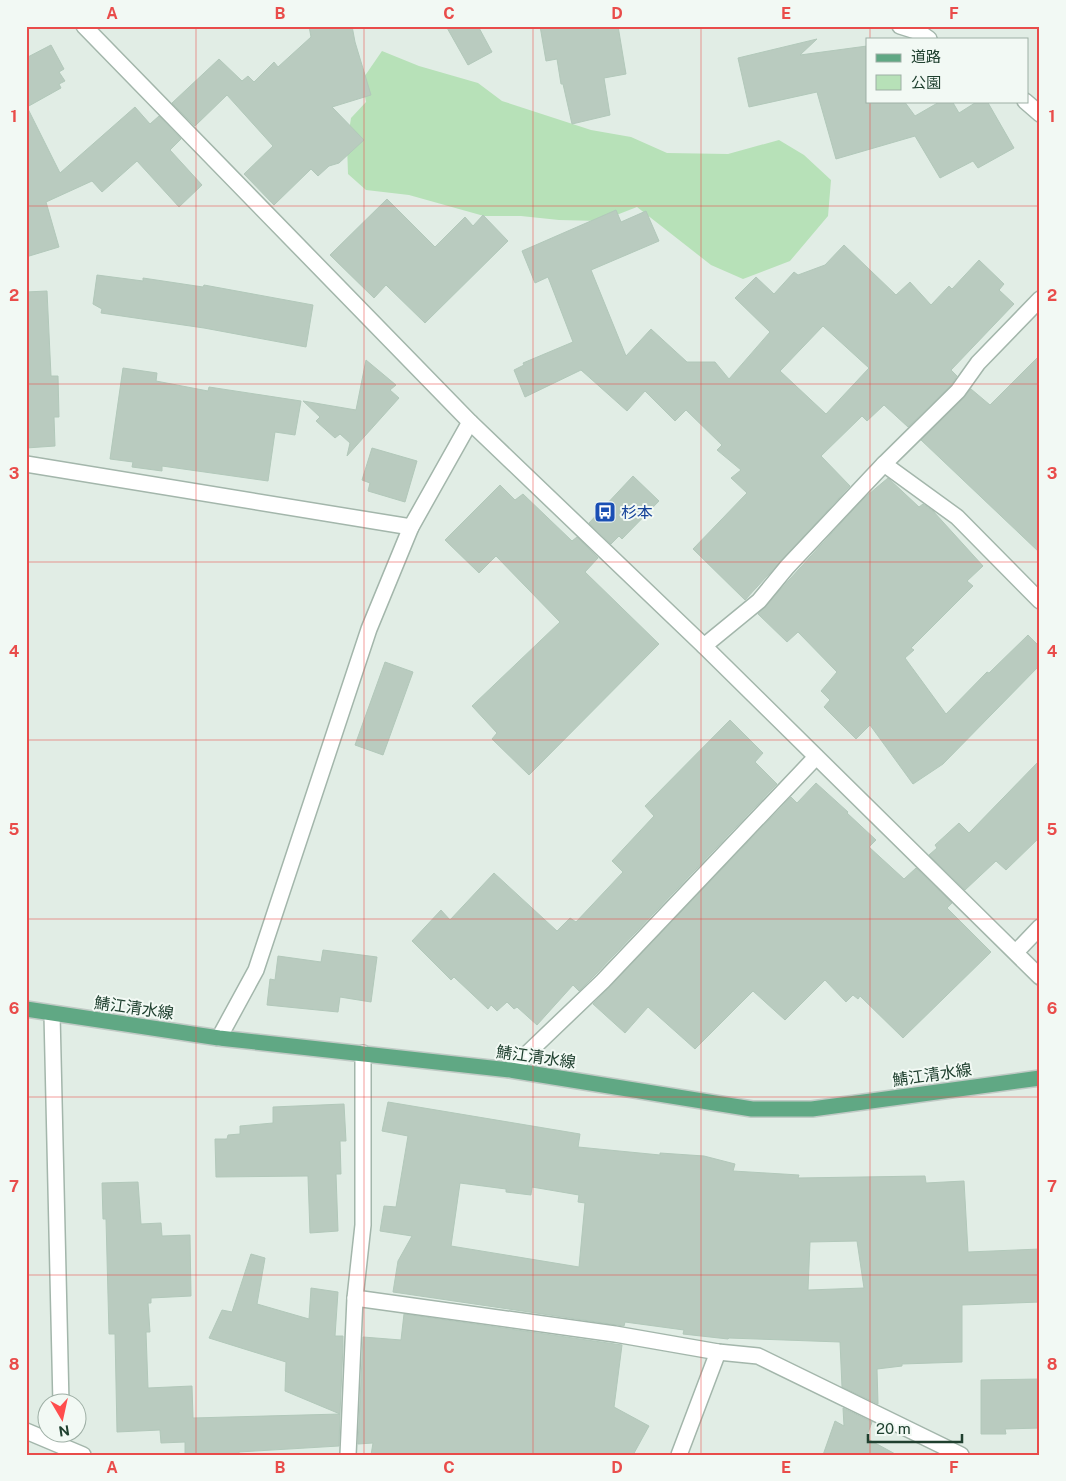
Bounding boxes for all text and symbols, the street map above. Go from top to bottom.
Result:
text: A [106,4,118,23]
text: B [275,4,286,23]
text: C [443,4,455,23]
text: D [611,4,623,23]
text: E [781,4,791,23]
text: F [949,4,959,23]
legend [866,38,1028,102]
text: 道路 [911,48,941,65]
text: 公園 [911,74,941,91]
text: 1 [11,107,17,126]
text: 1 [1049,107,1055,126]
text: 2 [9,286,19,305]
text: 2 [1047,286,1057,305]
text: 3 [9,464,19,483]
text: 3 [1047,464,1057,483]
bus stop icon: 杉本 [593,500,617,524]
place label: 杉本 [621,503,653,522]
text: 4 [9,642,20,661]
text: 4 [1047,642,1058,661]
text: 5 [9,820,20,839]
text: 5 [1047,820,1058,839]
street label: 鯖江清水線 [93,993,175,1023]
text: 6 [9,999,19,1018]
text: 6 [1047,999,1057,1018]
street label: 鯖江清水線 [495,1042,577,1072]
street label: 鯖江清水線 [891,1060,973,1090]
text: 7 [9,1177,19,1196]
text: 7 [1047,1177,1057,1196]
text: 8 [9,1355,20,1374]
text: 8 [1047,1355,1058,1374]
north arrow [38,1394,88,1444]
scale bar [868,1411,962,1443]
text: 20 m [876,1420,911,1437]
text: N [57,1422,71,1440]
text: A [106,1458,118,1477]
text: B [275,1458,286,1477]
text: C [443,1458,455,1477]
text: D [611,1458,623,1477]
text: E [781,1458,791,1477]
text: F [949,1458,959,1477]

